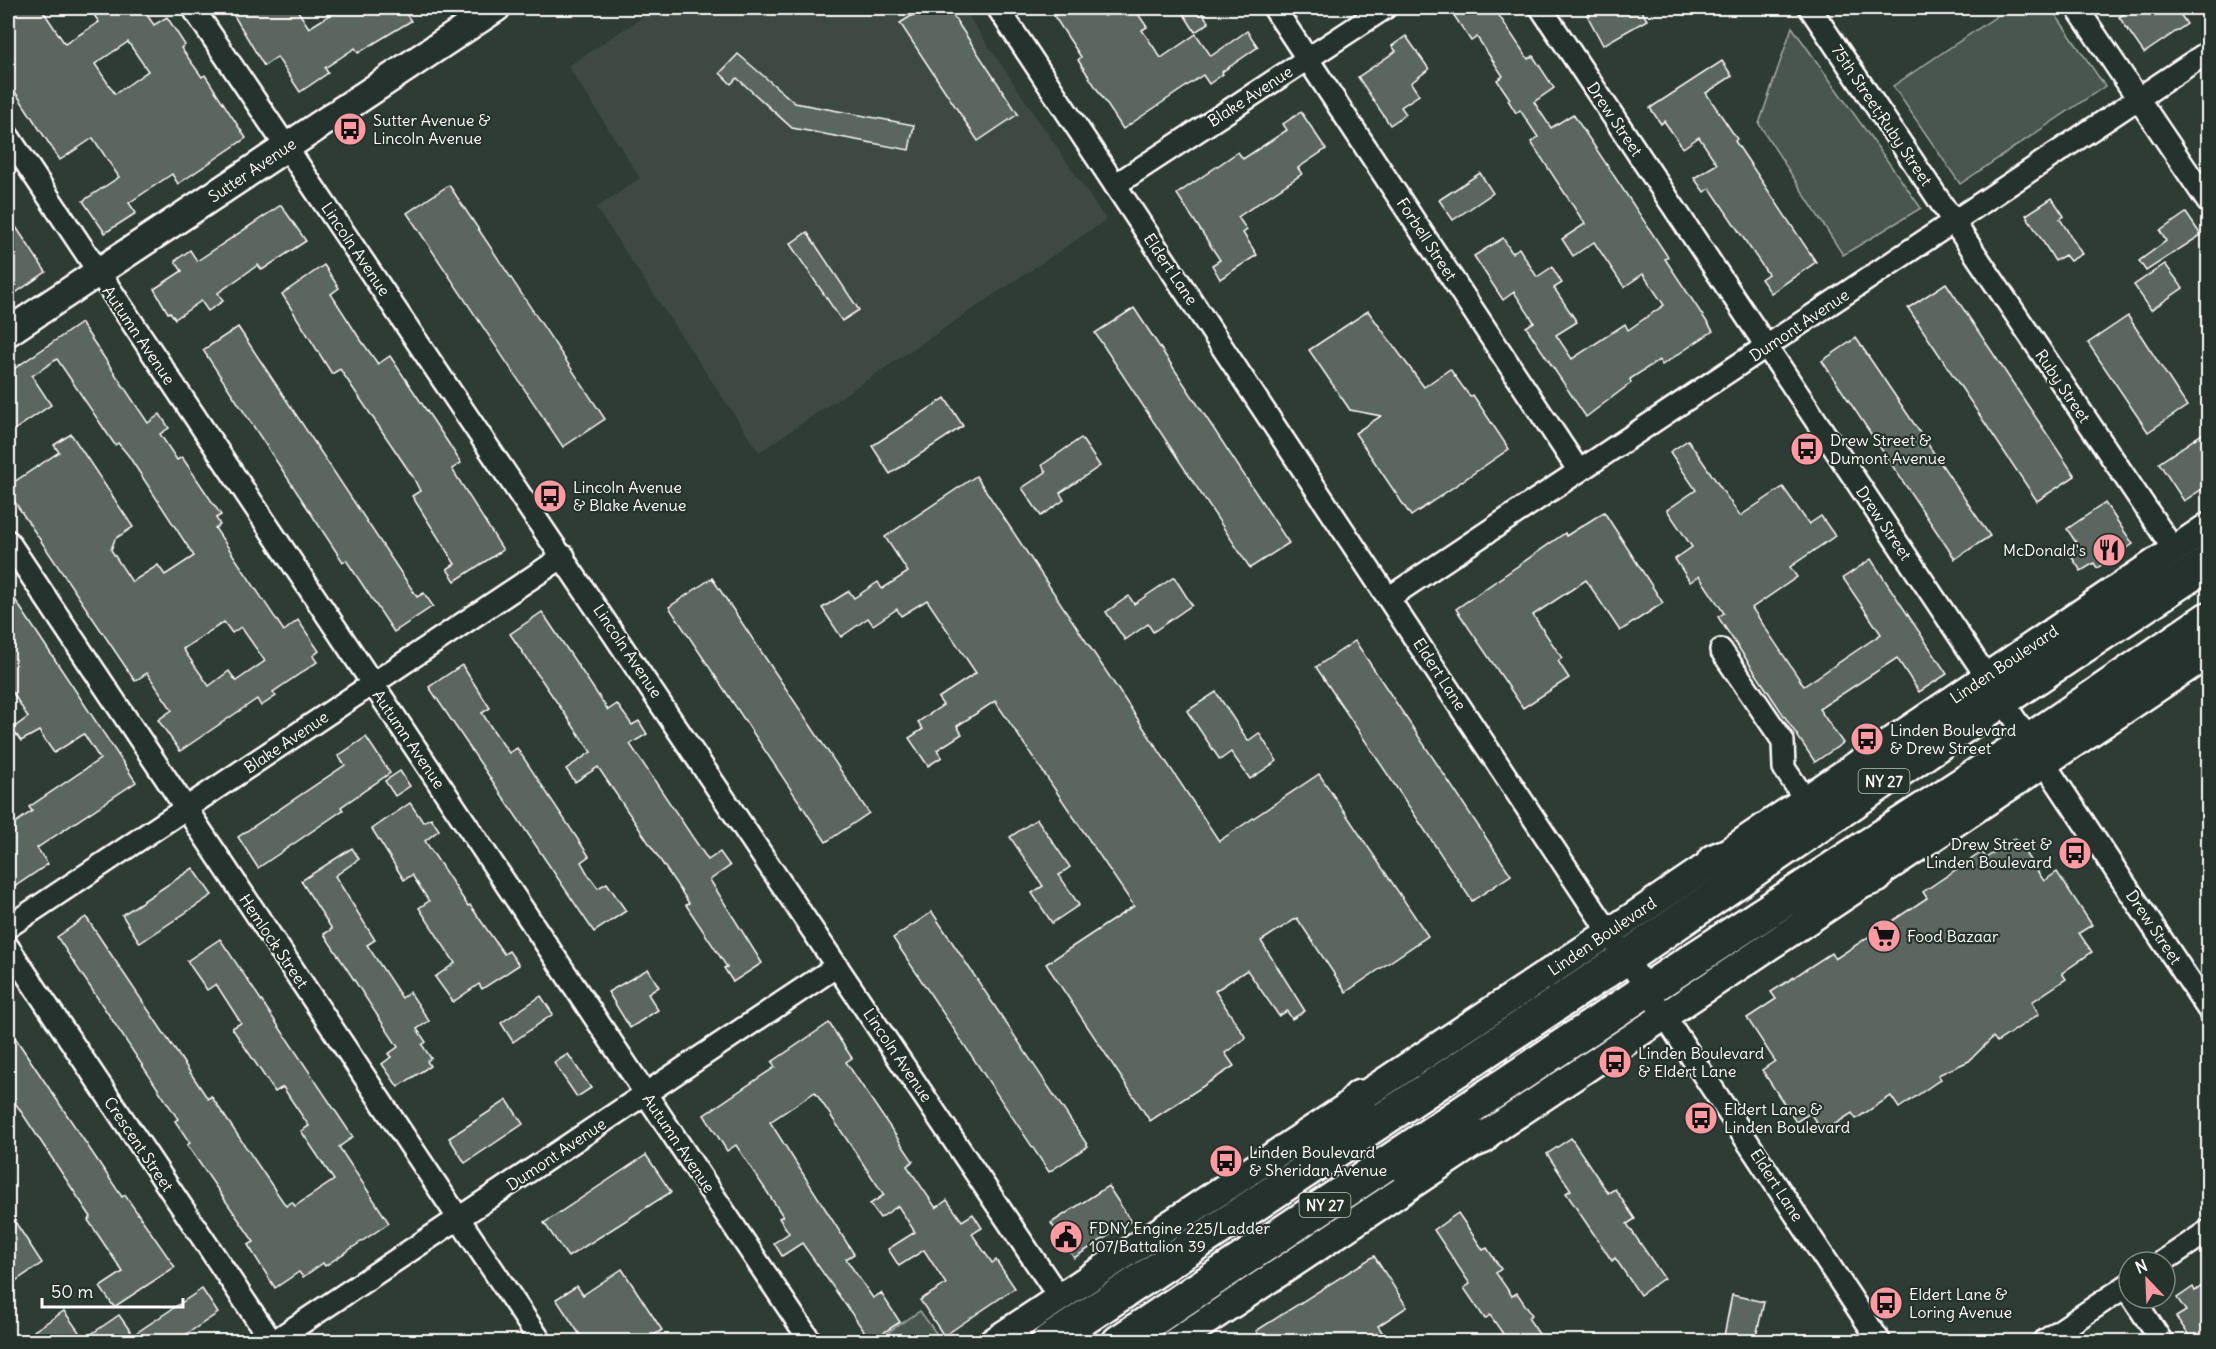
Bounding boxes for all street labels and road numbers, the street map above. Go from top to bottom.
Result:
street label: 75th Street;Ruby Street [1827,41,1937,190]
street label: Blake Avenue [1204,61,1296,131]
street label: Drew Street [1583,78,1647,160]
street label: Sutter Avenue [204,133,300,207]
street label: Forbell Street [1393,194,1462,285]
street label: Lincoln Avenue [317,198,395,300]
street label: Eldert Lane [1140,229,1202,309]
street label: Autumn Avenue [99,282,179,388]
street label: Dumont Avenue [1745,284,1853,366]
street label: Ruby Street [2031,346,2095,427]
street label: Drew Street [1852,482,1916,564]
street label: Lincoln Avenue [589,600,667,702]
street label: Linden Boulevard [1946,620,2062,708]
street label: Eldert Lane [1409,634,1471,714]
street label: Autumn Avenue [369,686,449,792]
street label: Blake Avenue [240,707,332,777]
road number: NY 27 [1858,769,1910,793]
street label: Drew Street [2122,886,2186,968]
street label: Hemlock Street [235,890,313,992]
street label: Linden Boulevard [1544,892,1660,980]
street label: Lincoln Avenue [859,1004,937,1106]
street label: Autumn Avenue [639,1090,719,1196]
street label: Crescent Street [100,1093,178,1196]
street label: Dumont Avenue [502,1113,610,1195]
street label: Eldert Lane [1746,1145,1808,1225]
road number: NY 27 [1300,1193,1350,1217]

